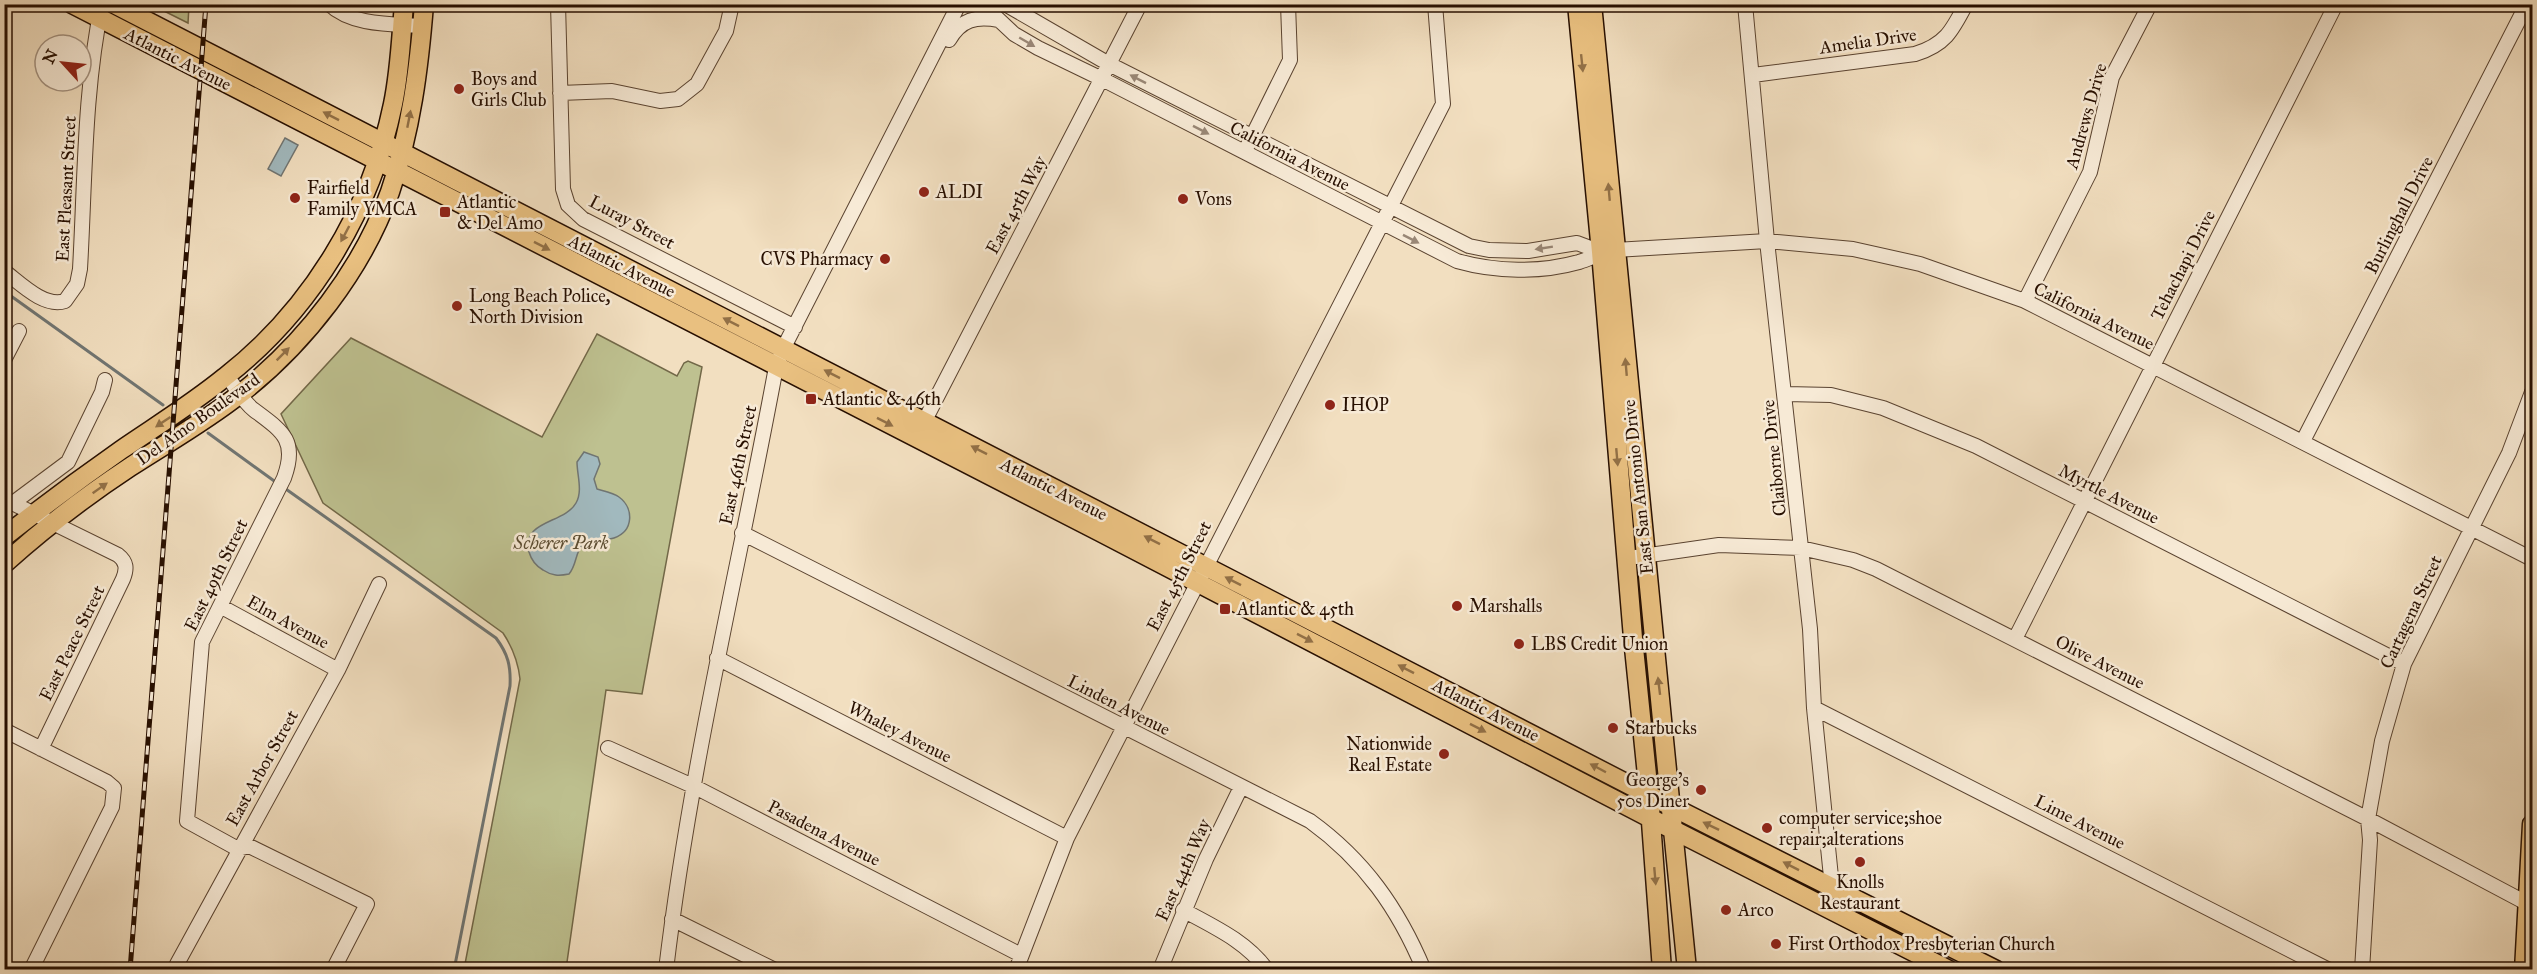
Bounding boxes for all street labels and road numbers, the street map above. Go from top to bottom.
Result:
street label: Atlantic Avenue [120,22,235,95]
street label: Amelia Drive [1817,23,1918,59]
street label: Andrews Drive [2060,61,2112,172]
street label: East Pleasant Street [51,115,81,263]
street label: California Avenue [1226,116,1354,196]
street label: East 45th Way [981,152,1051,258]
street label: Burlinghall Drive [2360,153,2439,278]
street label: Luray Street [585,190,679,254]
street label: Tehachapi Drive [2146,206,2220,324]
street label: Atlantic Avenue [564,229,679,302]
street label: California Avenue [2030,277,2158,355]
street label: Del Amo Boulevard [132,368,264,470]
street label: East San Antonio Drive [1618,399,1658,575]
street label: Claiborne Drive [1757,399,1791,517]
street label: East 46th Street [715,403,762,527]
street label: Atlantic Avenue [996,452,1111,525]
street label: Myrtle Avenue [2055,459,2163,529]
street label: East 49th Street [179,515,253,635]
street label: East 45th Street [1142,517,1216,635]
street label: Cartagena Street [2375,551,2448,673]
street label: East Peace Street [35,581,110,704]
street label: Elm Avenue [243,590,333,654]
street label: Olive Avenue [2052,630,2148,694]
street label: Linden Avenue [1064,670,1174,740]
street label: Atlantic Avenue [1428,673,1543,746]
street label: Whaley Avenue [844,696,956,768]
street label: East Arbor Street [221,706,303,830]
street label: Lime Avenue [2031,790,2129,854]
street label: Pasadena Avenue [764,795,884,871]
street label: East 44th Way [1151,815,1216,925]

